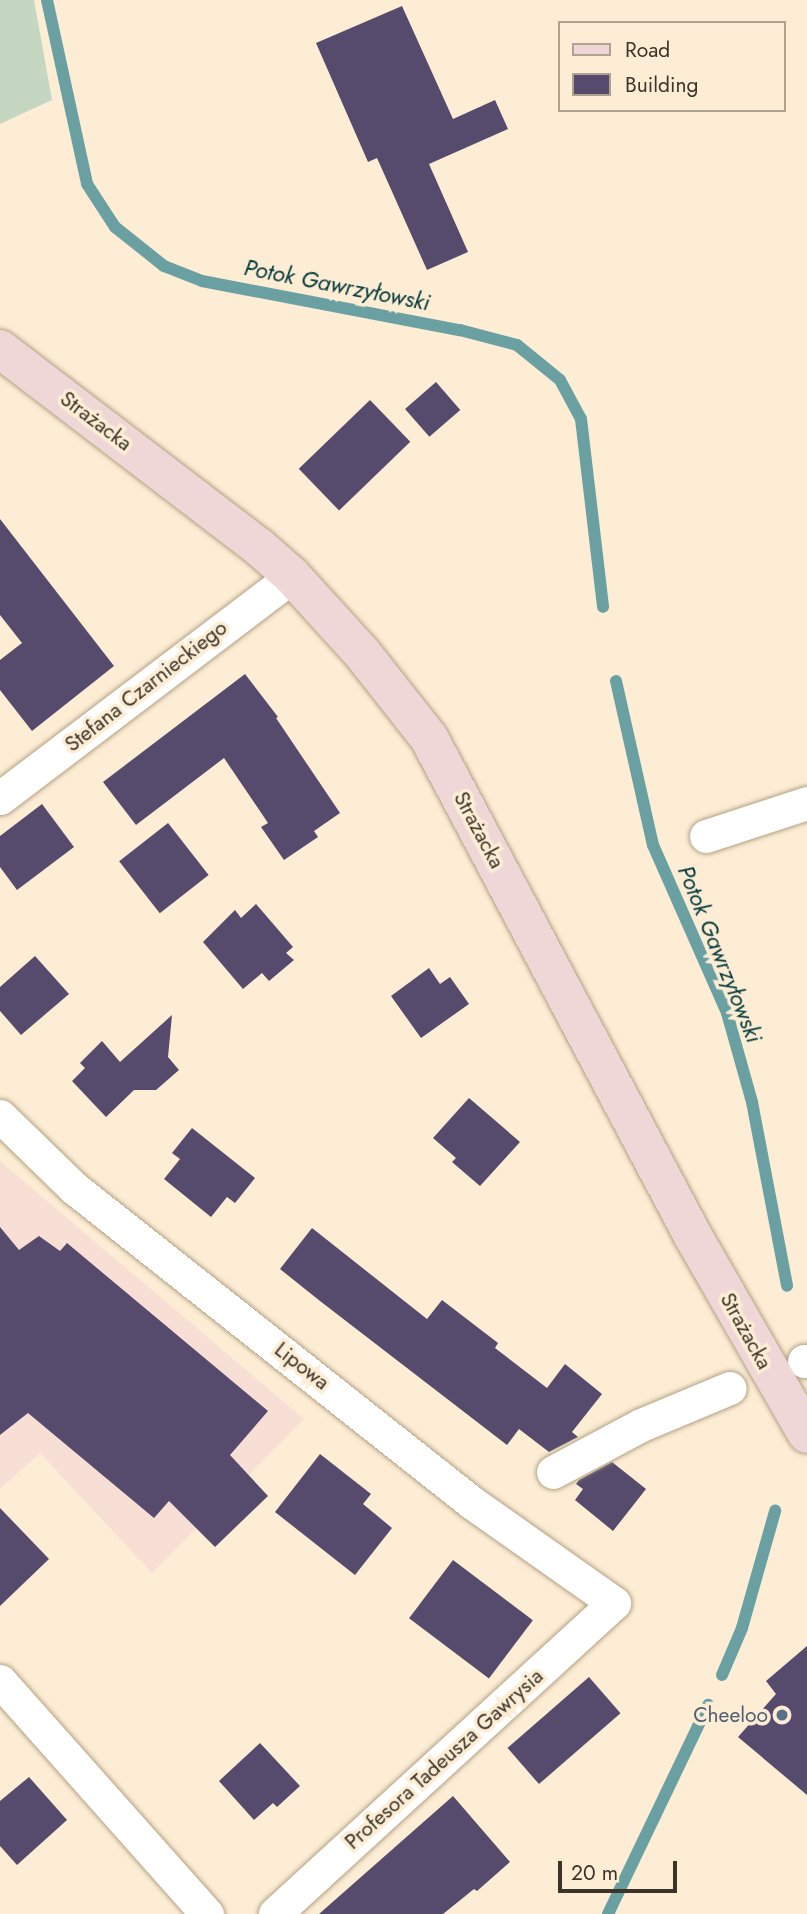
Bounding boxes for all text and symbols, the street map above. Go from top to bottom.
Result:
legend [558,21,786,112]
text: Road [625,35,670,65]
text: Building [625,70,698,100]
water label: Potok Gawrzyłowski [242,253,432,317]
street label: Strażacka [55,386,137,456]
street label: Stefana Czarnieckiego [60,615,232,757]
street label: Strażacka [448,787,510,873]
water label: Potok Gawrzyłowski [672,861,768,1047]
street label: Strażacka [715,1289,777,1373]
street label: Lipowa [270,1337,334,1395]
street label: Profesora Tadeusza Gawrysia [340,1663,548,1855]
place label: Cheeloo [693,1702,768,1728]
marker: Cheeloo [774,1707,790,1723]
scale bar [562,1848,681,1892]
text: 20 m [571,1858,618,1888]

